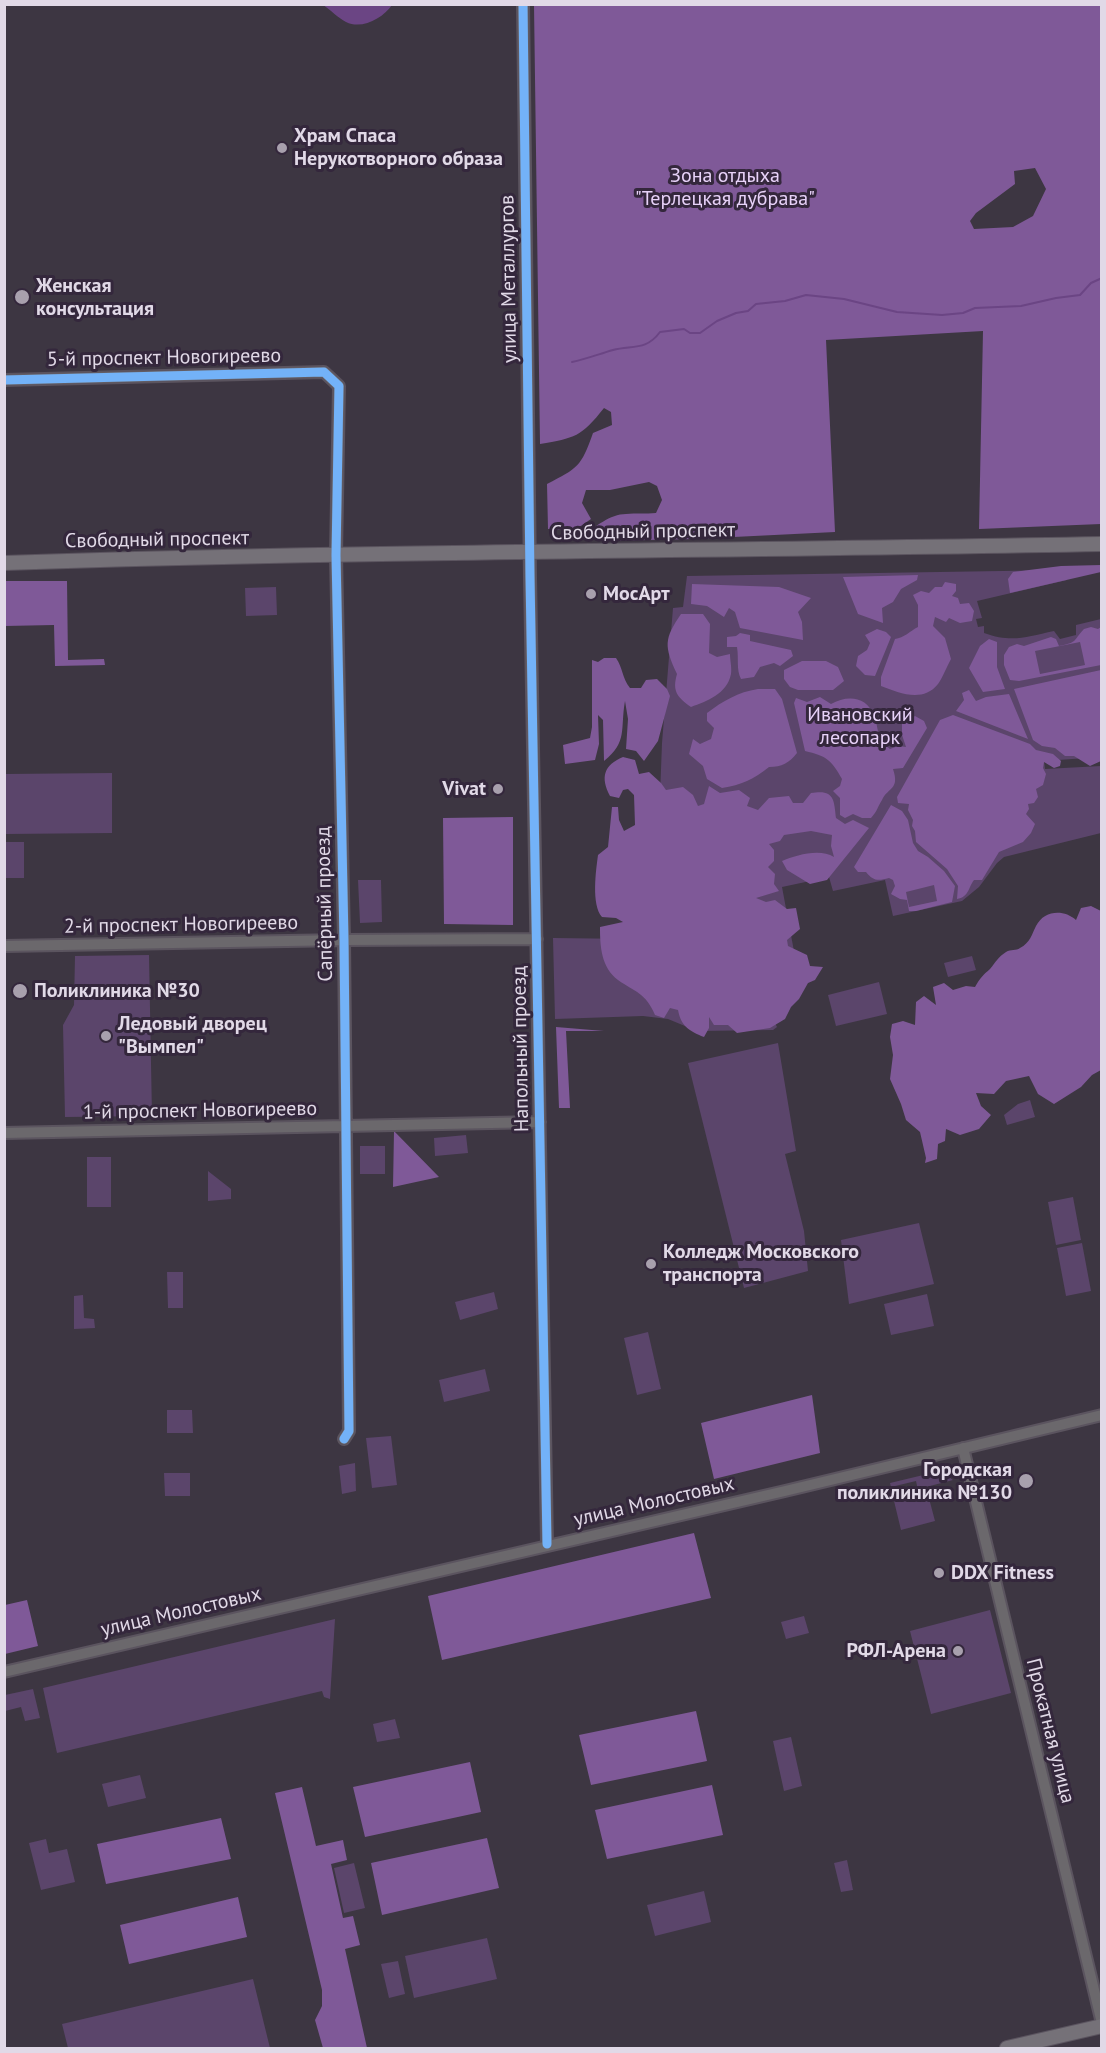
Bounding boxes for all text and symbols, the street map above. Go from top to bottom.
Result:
place label: Храм Спаса Нерукотворного образа [294,124,503,171]
marker: Храм Спаса Нерукотворного образа [275,141,289,155]
park label: Зона отдыха "Терлецкая дубрава" [635,164,815,211]
street label: улица Металлургов [496,195,522,363]
place label: Женская консультация [36,274,154,321]
marker: Женская консультация [13,288,31,306]
street label: 5-й проспект Новогиреево [47,344,281,372]
street label: Свободный проспект [551,518,735,546]
street label: Свободный проспект [65,526,249,554]
place label: МосАрт [603,582,669,606]
marker: МосАрт [584,587,598,601]
park label: Ивановский лесопарк [807,703,913,750]
place label: Vivat [442,777,486,801]
marker: Vivat [491,782,505,796]
street label: Сапёрный проезд [312,826,338,982]
street label: 2-й проспект Новогиреево [64,911,298,939]
street label: Напольный проезд [508,966,534,1132]
place label: Поликлиника №30 [34,979,200,1003]
marker: Поликлиника №30 [11,982,29,1000]
place label: Ледовый дворец "Вымпел" [118,1012,267,1059]
marker: Ледовый дворец "Вымпел" [99,1029,113,1043]
street label: 1-й проспект Новогиреево [83,1097,317,1125]
place label: Колледж Московского транспорта [663,1240,859,1287]
marker: Колледж Московского транспорта [644,1257,658,1271]
place label: Городская поликлиника №130 [837,1458,1012,1505]
street label: улица Молостовых [571,1472,737,1532]
marker: Городская поликлиника №130 [1017,1472,1035,1490]
place label: DDX Fitness [951,1561,1054,1585]
marker: DDX Fitness [932,1566,946,1580]
street label: улица Молостовых [98,1582,264,1642]
place label: РФЛ-Арена [847,1639,946,1663]
marker: РФЛ-Арена [951,1644,965,1658]
street label: Прокатная улица [1020,1656,1080,1806]

